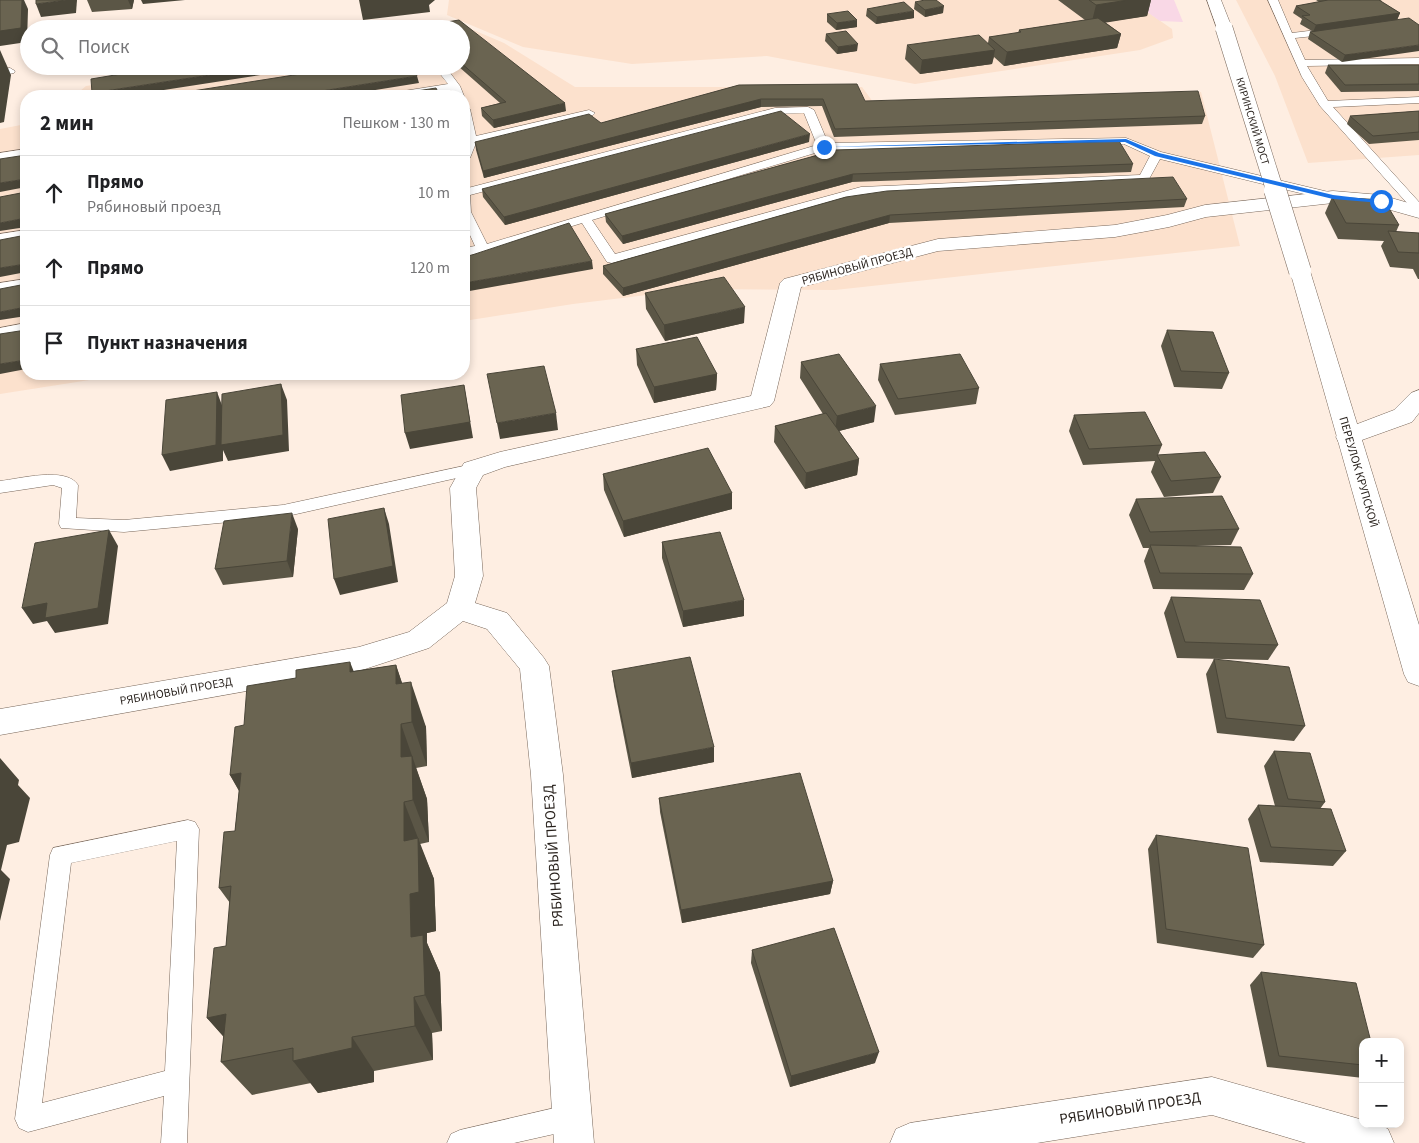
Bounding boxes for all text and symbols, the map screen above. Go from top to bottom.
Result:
search box [20,20,470,75]
icon: search [38,34,66,62]
text: Поиск [78,34,129,61]
street label: КИРИНСКИЙ МОСТ [1232,76,1273,167]
text: 2 мин [40,108,94,138]
text: Пешком · 130 m [343,112,450,134]
route end [813,136,836,159]
text: Прямо [87,169,144,196]
icon: ahead [40,179,68,207]
text: 10 m [418,182,450,204]
route start [1370,190,1393,213]
text: Рябиновый проезд [87,196,221,218]
street label: РЯБИНОВЫЙ ПРОЕЗД [800,243,915,289]
icon: ahead [40,254,68,282]
text: Прямо [87,255,144,282]
text: 120 m [410,257,450,279]
icon: arrive [40,329,68,357]
text: Пункт назначения [87,330,248,357]
street label: ПЕРЕУЛОК КРУПСКОЙ [1335,415,1382,530]
street label: РЯБИНОВЫЙ ПРОЕЗД [118,673,234,710]
street label: РЯБИНОВЫЙ ПРОЕЗД [538,784,569,928]
map controls [1359,1038,1404,1128]
button: + [1359,1038,1404,1083]
button: − [1359,1083,1404,1128]
street label: РЯБИНОВЫЙ ПРОЕЗД [1058,1087,1203,1130]

